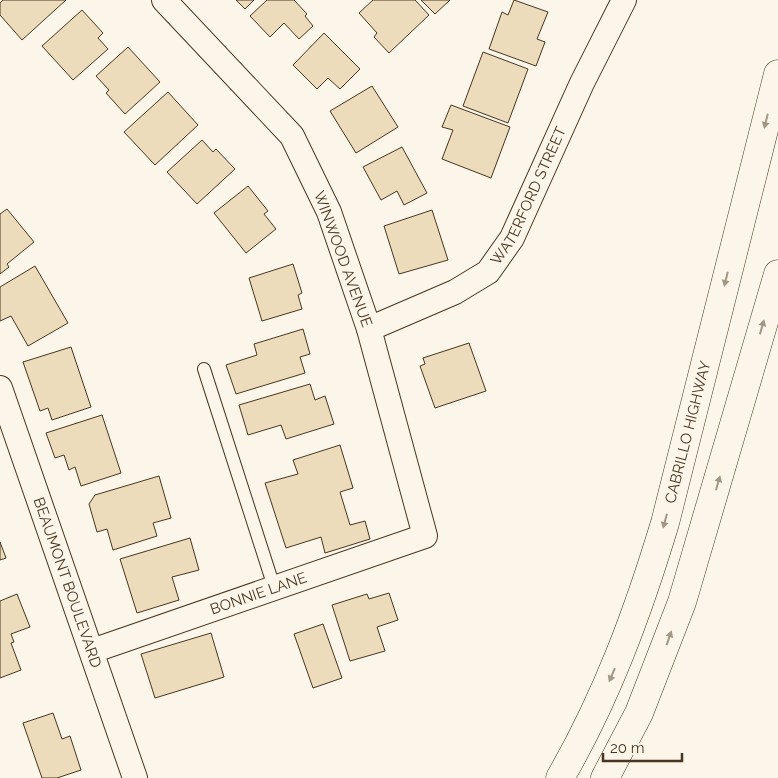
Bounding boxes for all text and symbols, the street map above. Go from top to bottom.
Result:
one-way arrow [762,114,770,129]
street label: WATERFORD STREET [487,124,570,268]
street label: WINWOOD AVENUE [310,188,376,330]
one-way arrow [722,272,730,287]
one-way arrow [759,319,767,334]
street label: CABRILLO HIGHWAY [661,359,714,505]
one-way arrow [715,476,723,491]
street label: BEAUMONT BOULEVARD [30,495,105,671]
one-way arrow [661,514,669,529]
street label: BONNIE LANE [208,569,309,619]
one-way arrow [666,631,673,646]
one-way arrow [608,668,616,682]
scale bar [603,730,682,762]
text: 20 m [610,739,645,757]

